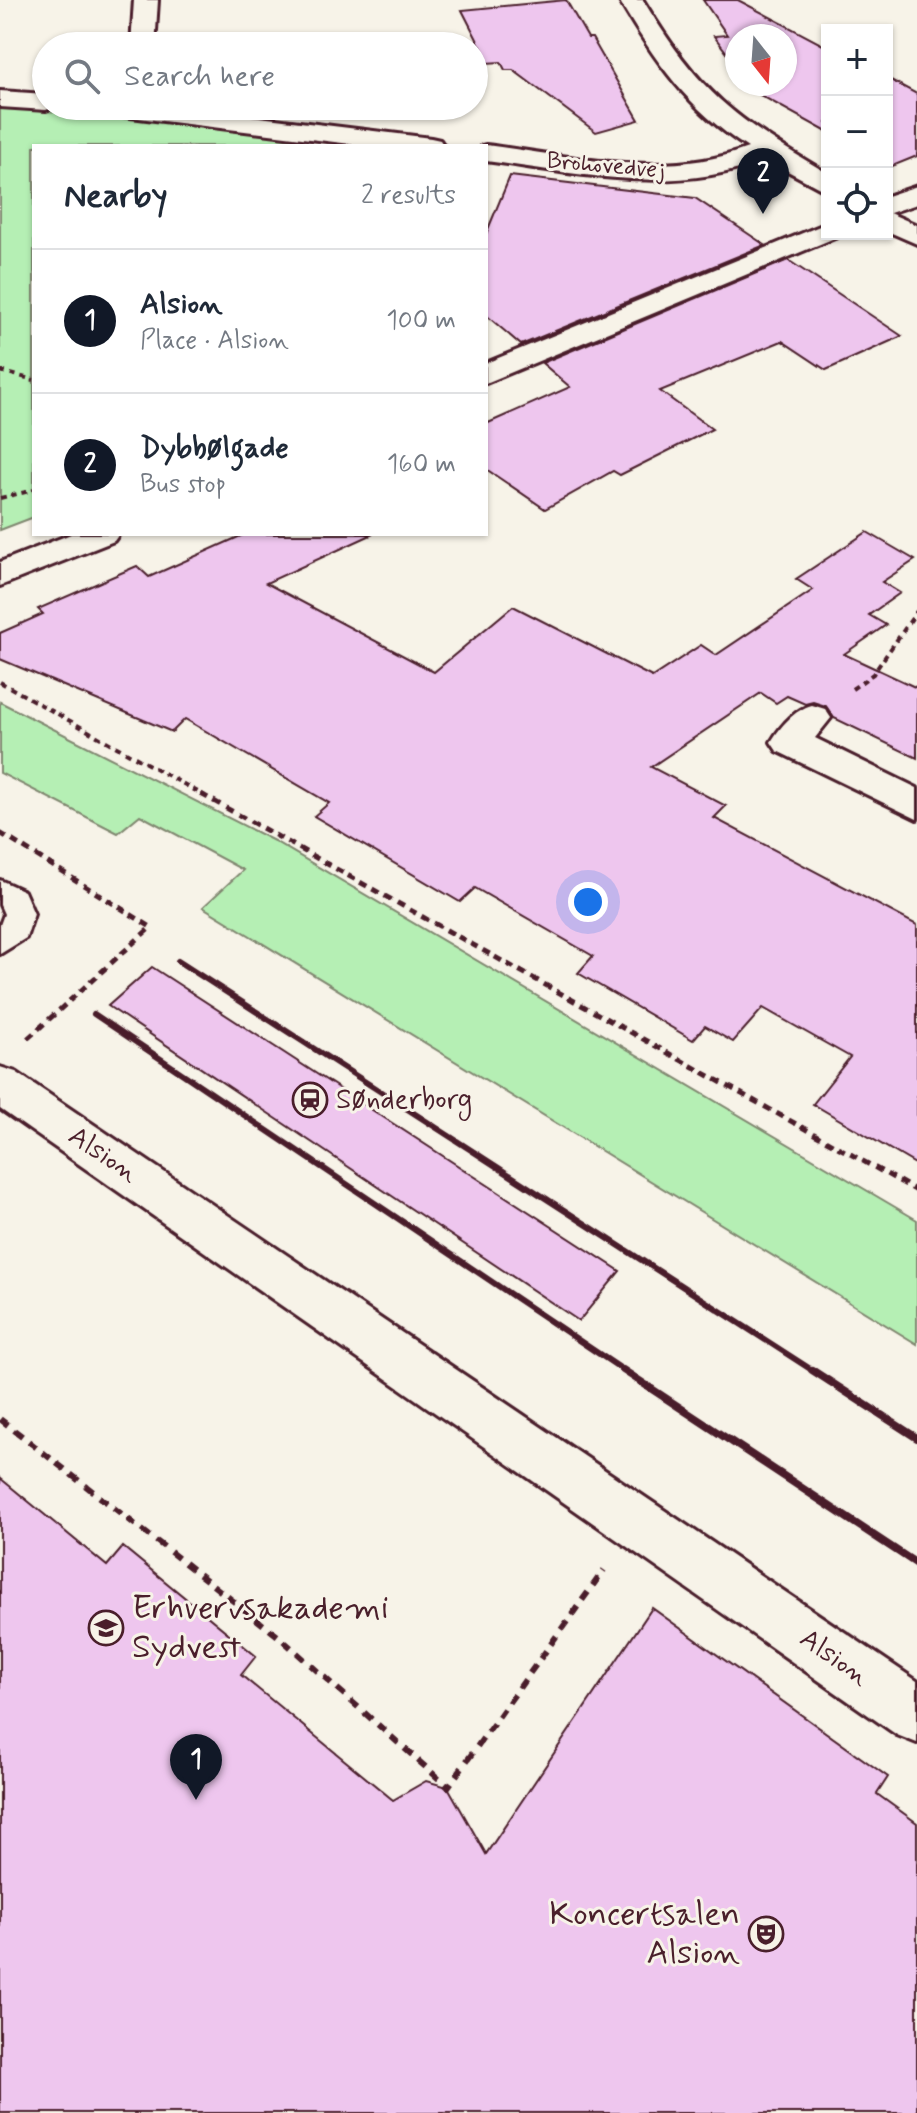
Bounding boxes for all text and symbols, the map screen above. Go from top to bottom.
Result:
north arrow [725,24,797,96]
map controls [821,24,893,240]
button: + [821,24,893,96]
search box [32,32,488,120]
icon: search [60,54,104,98]
text: Search here [124,57,275,96]
button: − [821,96,893,168]
street label: Brohovedvej [545,145,667,187]
pin: 2 [737,148,789,214]
button: locate [821,168,893,240]
text: Nearby [64,174,168,219]
text: 2 results [361,179,456,213]
text: Alsion [140,285,223,324]
text: 1 [84,304,96,338]
text: 100 m [386,304,456,338]
text: Place · Alsion [140,324,289,358]
text: Dybbølgade [140,429,289,468]
text: 2 [84,448,96,482]
text: 160 m [387,448,456,482]
text: Bus stop [140,468,226,502]
your location [568,882,608,922]
station icon: Sønderborg [291,1081,329,1119]
place label: Sønderborg [336,1082,472,1121]
street label: Alsion [61,1118,145,1192]
place label: Erhvervsakademi Sydvest [132,1586,389,1670]
school or university icon: Erhvervsakademi Sydvest [87,1609,125,1647]
street label: Alsion [792,1621,876,1695]
pin: 1 [170,1734,222,1800]
place label: Koncertsalen Alsion [549,1892,740,1976]
theatre icon: Koncertsalen Alsion [747,1915,785,1953]

